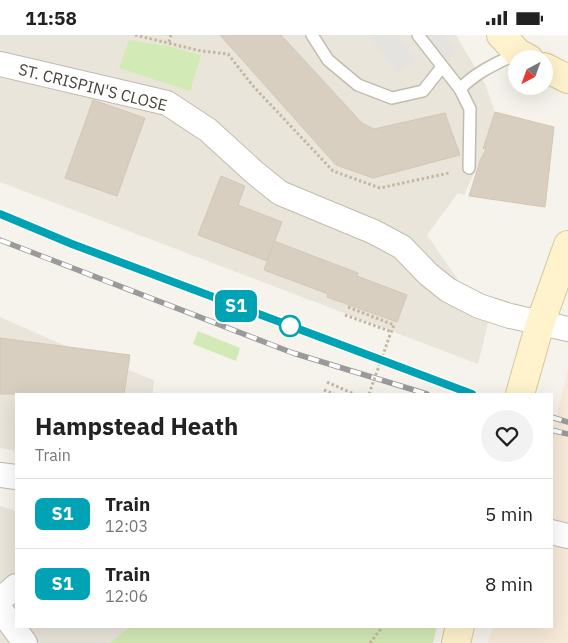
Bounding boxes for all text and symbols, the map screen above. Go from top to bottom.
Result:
text: 11:58 [25,6,77,30]
north arrow [508,50,552,95]
map controls [508,50,553,95]
street label: ST. CRISPIN'S CLOSE [16,59,170,115]
line badge: S1 [214,290,258,322]
text: S1 [225,294,247,317]
unlabelled marker [279,315,301,337]
text: Hampstead Heath [35,410,238,442]
button: heart [481,410,533,462]
text: Train [35,445,71,465]
text: Train [105,492,150,516]
text: S1 [51,502,74,525]
text: 5 min [485,502,533,526]
text: 12:03 [105,516,148,536]
text: Train [105,562,150,586]
text: S1 [51,572,74,595]
text: 8 min [485,572,533,596]
text: 12:06 [105,586,148,606]

